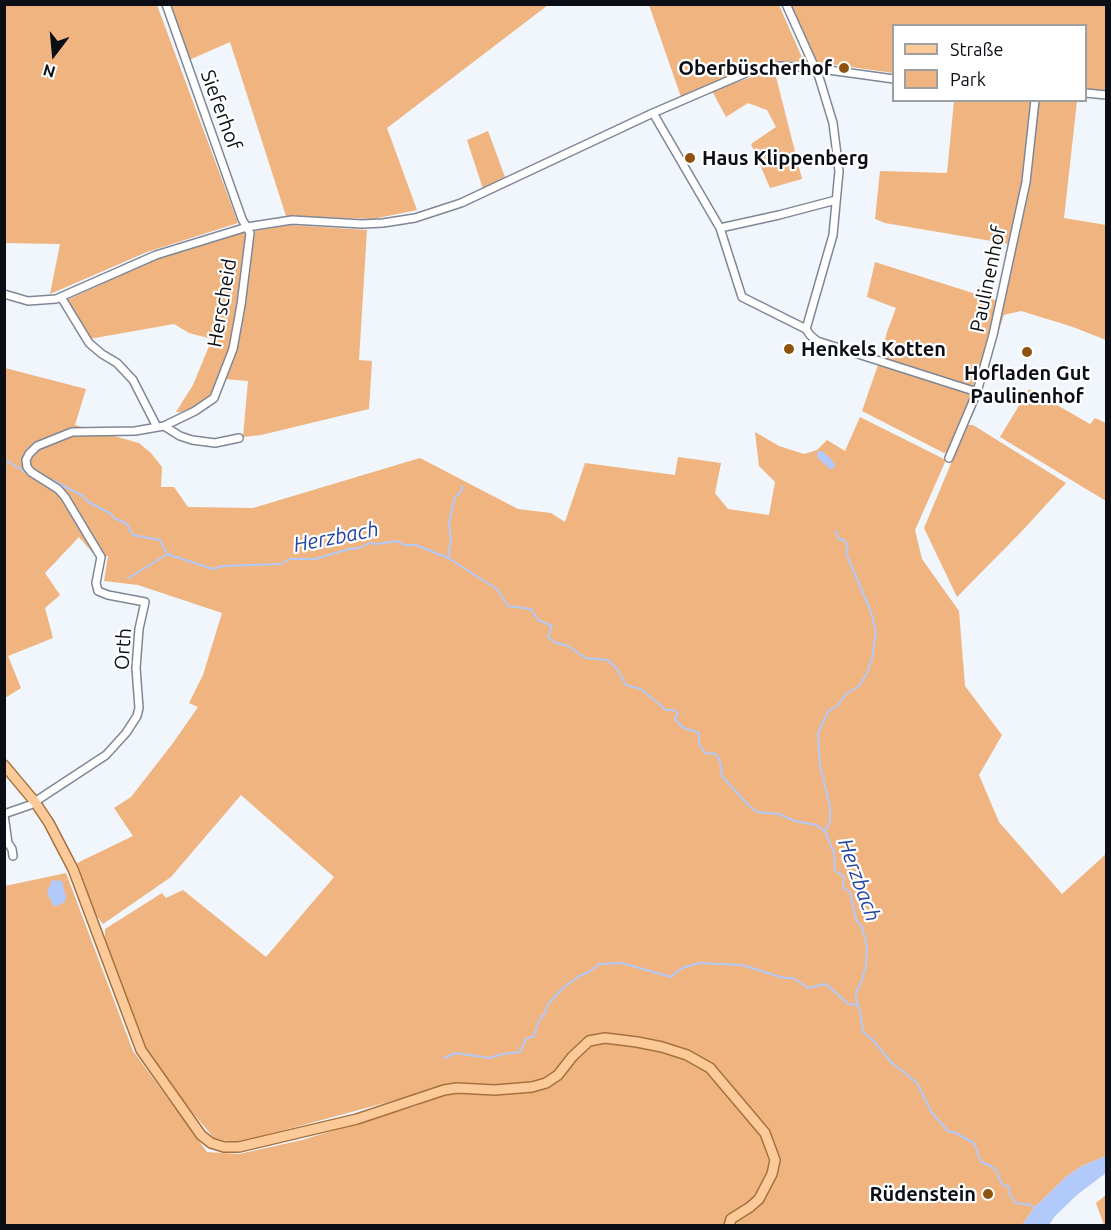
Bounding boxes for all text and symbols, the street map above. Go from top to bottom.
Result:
north arrow [24,24,84,84]
legend [892,24,1087,102]
text: Straße [950,39,1003,59]
place label: Oberbüscherhof [678,56,832,80]
text: N [41,61,57,82]
marker: Oberbüscherhof [837,61,851,75]
street label: Sieferhof [195,67,247,153]
text: Park [950,69,986,89]
place label: Haus Klippenberg [702,146,869,170]
marker: Haus Klippenberg [683,151,697,165]
street label: Paulinenhof [965,224,1011,334]
street label: Herscheid [202,257,242,349]
place label: Henkels Kotten [801,337,946,361]
marker: Henkels Kotten [782,342,796,356]
marker: Hofladen Gut Paulinenhof [1020,345,1034,359]
place label: Hofladen Gut Paulinenhof [964,361,1090,408]
water label: Herzbach [291,516,381,558]
street label: Orth [110,627,136,671]
water label: Herzbach [832,835,886,925]
place label: Rüdenstein [870,1182,976,1206]
marker: Rüdenstein [981,1187,995,1201]

